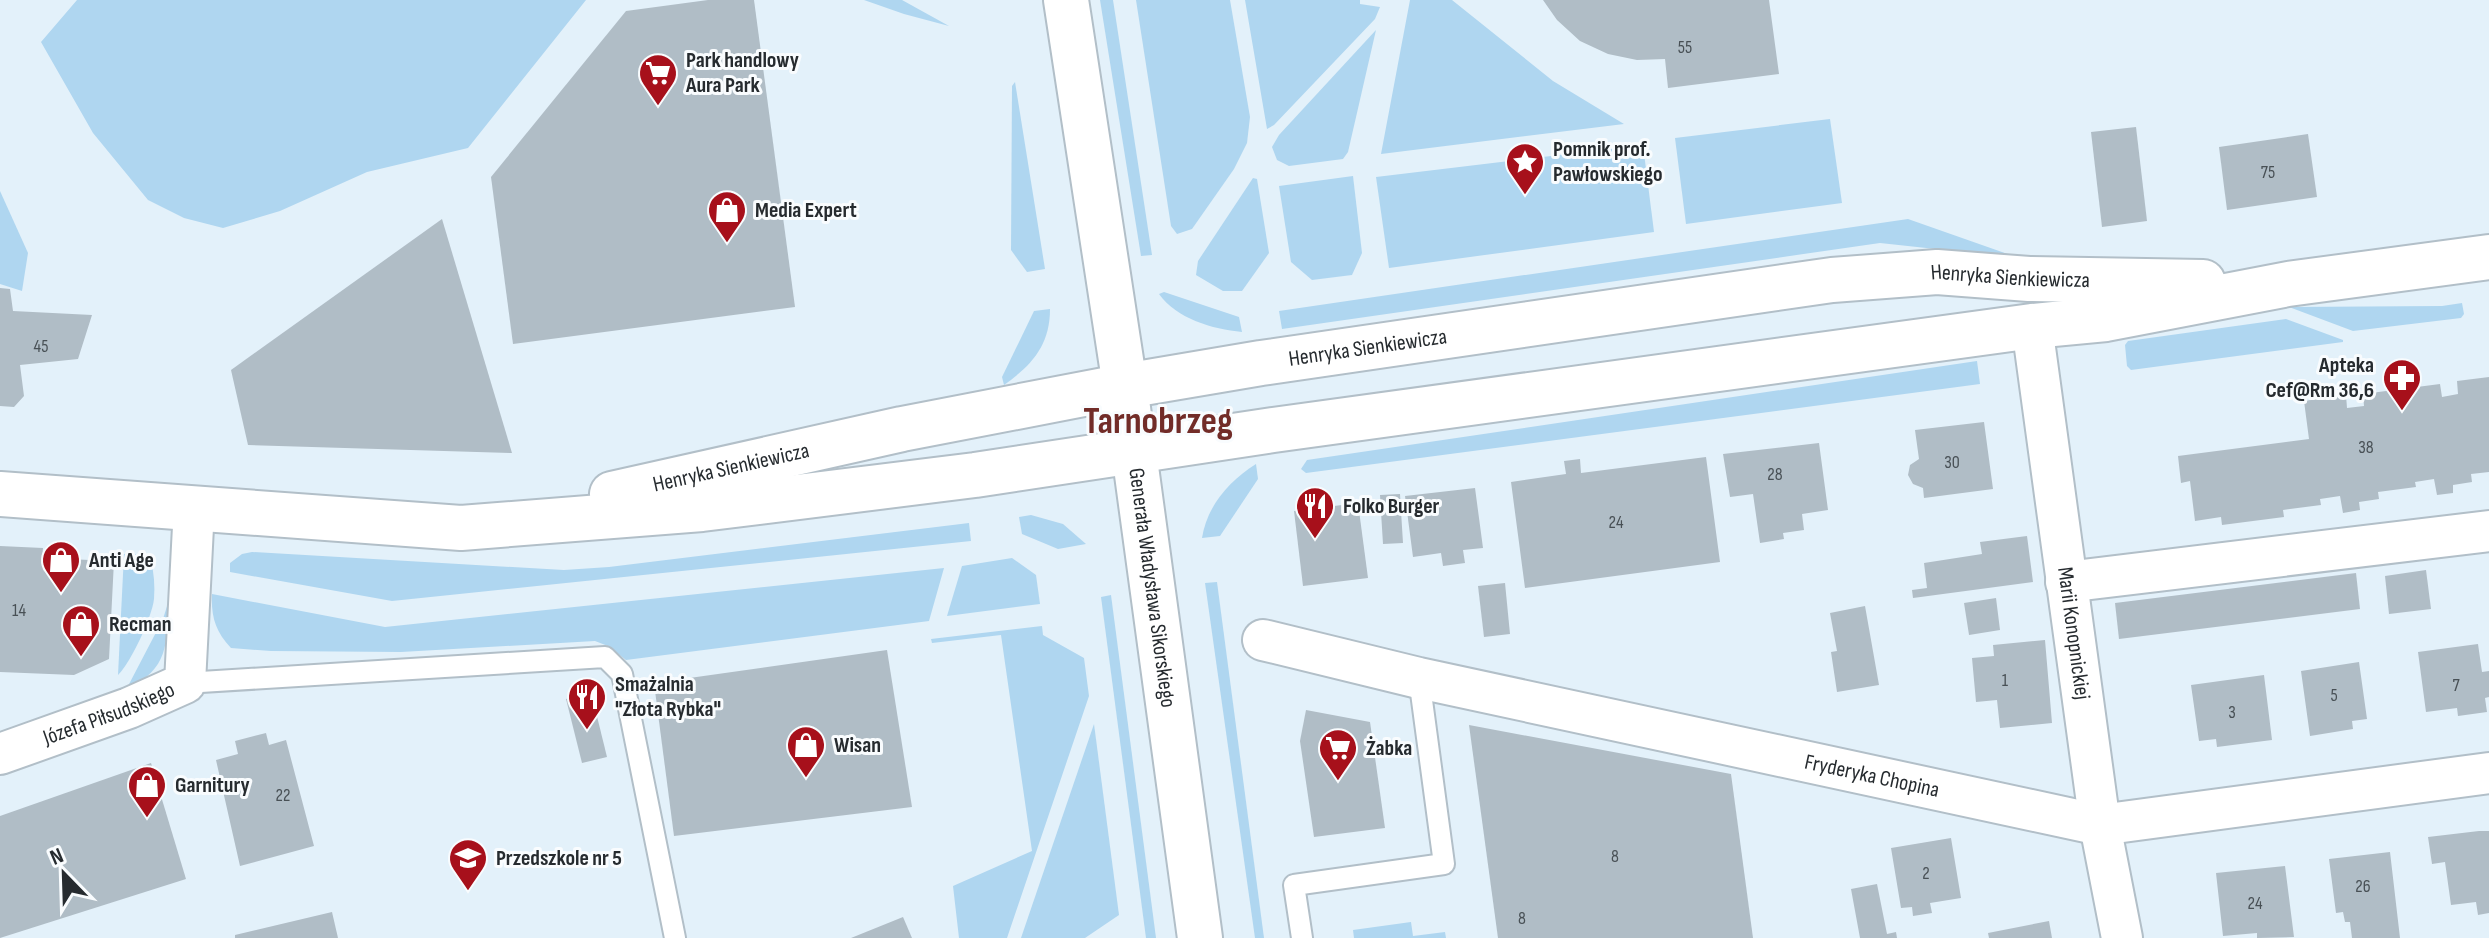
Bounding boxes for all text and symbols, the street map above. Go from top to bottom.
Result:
house number: 55 [1678,37,1692,58]
place label: Park handlowy Aura Park [685,47,799,99]
supermarket icon: Park handlowy Aura Park [637,52,679,107]
place label: Pomnik prof. Pawłowskiego [1553,136,1662,188]
place icon: Pomnik prof. Pawłowskiego [1504,141,1546,196]
house number: 75 [2261,162,2275,183]
shop icon: Media Expert [706,189,748,244]
place label: Media Expert [755,197,857,224]
street label: Henryka Sienkiewicza [1930,258,2090,294]
street label: Henryka Sienkiewicza [1287,323,1448,372]
house number: 45 [34,336,48,357]
place label: Apteka Cef@Rm 36,6 [2265,352,2374,404]
pharmacy icon: Apteka Cef@Rm 36,6 [2381,357,2423,412]
district label: Tarnobrzeg [1083,399,1233,444]
street label: Henryka Sienkiewicza [650,437,812,498]
house number: 38 [2358,437,2374,458]
house number: 30 [1944,452,1960,473]
house number: 28 [1767,464,1783,485]
street label: Generała Władysława Sikorskiego [1123,466,1182,709]
restaurant icon: Folko Burger [1294,485,1336,540]
place label: Folko Burger [1343,493,1440,520]
house number: 24 [1609,512,1624,533]
shop icon: Anti Age [40,539,82,594]
place label: Anti Age [88,547,154,574]
street label: Marii Konopnickiej [2051,565,2096,701]
house number: 14 [12,600,26,621]
shop icon: Recman [60,603,102,658]
place label: Recman [109,611,172,638]
house number: 1 [2002,670,2009,691]
place label: Smażalnia "Złota Rybka" [615,671,721,723]
house number: 7 [2452,675,2460,696]
street label: Józefa Piłsudskiego [38,676,179,751]
restaurant icon: Smażalnia "Złota Rybka" [566,676,608,731]
house number: 5 [2330,685,2338,706]
house number: 3 [2228,702,2236,723]
shop icon: Wisan [785,724,827,779]
supermarket icon: Żabka [1317,727,1359,782]
place label: Wisan [834,732,881,759]
place label: Żabka [1366,735,1412,762]
street label: Fryderyka Chopina [1802,748,1942,803]
shop icon: Garnitury [126,764,168,819]
place label: Garnitury [175,772,250,799]
house number: 22 [276,785,290,806]
north arrow [24,834,104,914]
school or university icon: Przedszkole nr 5 [447,837,489,892]
text: N [46,842,67,872]
place label: Przedszkole nr 5 [496,845,622,872]
house number: 8 [1611,846,1619,867]
house number: 2 [1922,863,1930,884]
house number: 26 [2355,876,2371,897]
house number: 24 [2248,893,2263,914]
house number: 8 [1518,908,1526,929]

